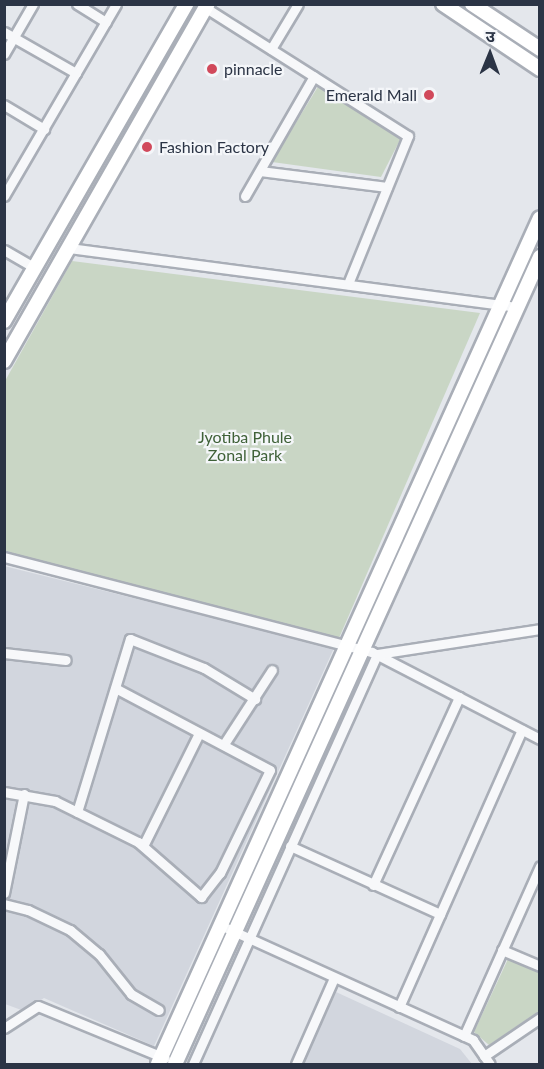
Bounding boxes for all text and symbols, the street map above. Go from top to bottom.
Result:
north arrow [460,24,520,84]
text: उ [485,26,495,45]
place label: pinnacle [224,59,282,79]
marker: pinnacle [205,62,219,76]
place label: Emerald Mall [326,85,417,105]
marker: Emerald Mall [422,88,436,102]
place label: Fashion Factory [159,137,269,157]
marker: Fashion Factory [140,140,154,154]
park label: Jyotiba Phule Zonal Park [198,427,292,465]

